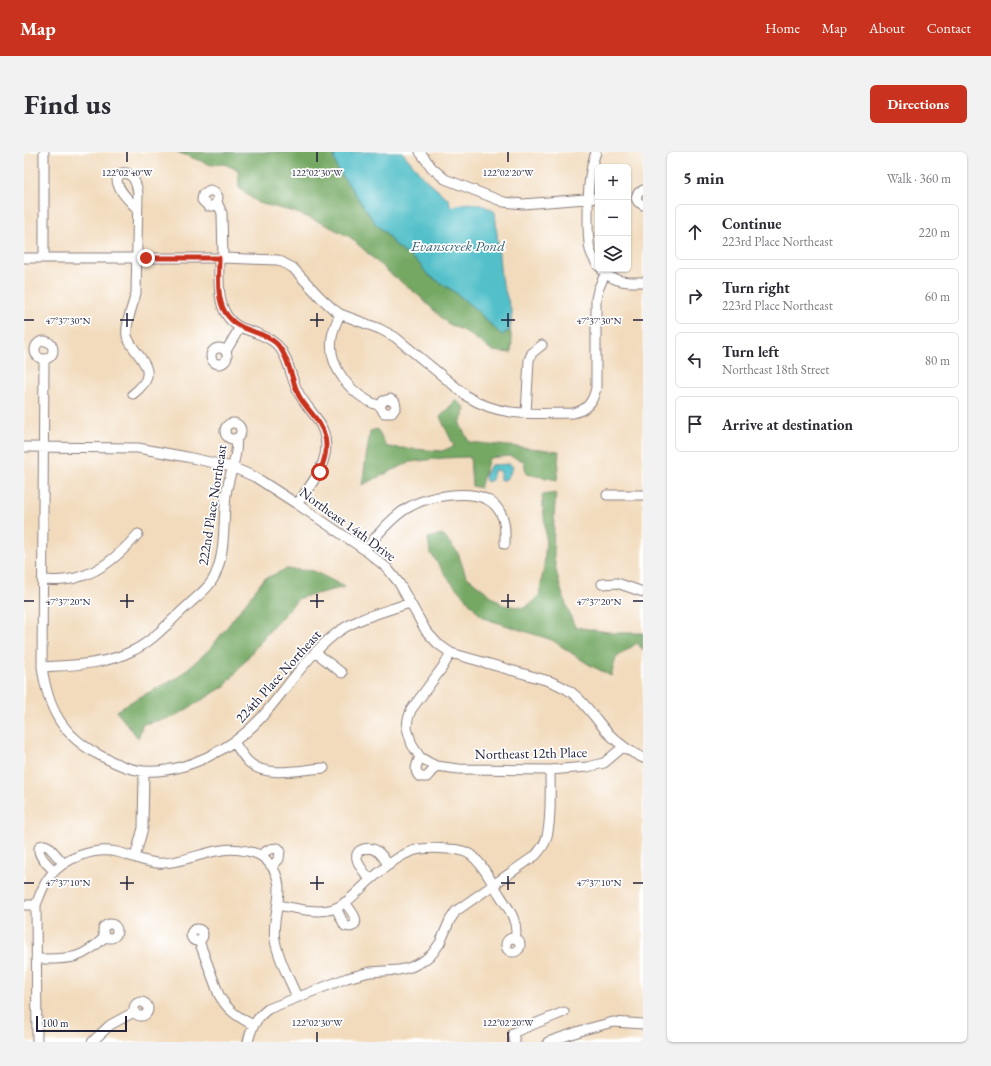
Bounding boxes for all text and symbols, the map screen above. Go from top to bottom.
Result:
text: Map [20,16,56,41]
text: Home [765,19,800,37]
text: Map [822,19,847,37]
text: About [869,19,905,37]
text: Contact [927,19,971,37]
button: Directions [870,85,967,123]
text: Find us [24,86,111,122]
map controls [595,164,631,272]
button: + [595,164,631,200]
text: 122°02'40"W [102,166,153,179]
text: 122°02'30"W [292,166,343,179]
text: 122°02'20"W [483,166,534,179]
text: 5 min [683,167,724,189]
text: Walk · 360 m [887,170,951,187]
button: − [595,200,631,236]
text: Continue [722,214,782,233]
icon: ahead [684,221,706,243]
text: 220 m [919,224,950,241]
text: 223rd Place Northeast [722,233,833,250]
water label: Evanscreek Pond [410,236,505,255]
button: layers [595,236,631,272]
route end [137,249,155,267]
text: Turn right [722,278,790,297]
icon: right [684,285,706,307]
text: 60 m [925,288,950,305]
text: 223rd Place Northeast [722,297,833,314]
text: 47°37'30"N [46,314,91,327]
text: 47°37'30"N [577,314,622,327]
text: Turn left [722,342,779,361]
icon: left [684,349,706,371]
text: 80 m [925,352,950,369]
text: Northeast 18th Street [722,361,829,378]
icon: arrive [684,413,706,435]
text: Arrive at destination [722,415,853,434]
street label: 222nd Place Northeast [194,443,231,567]
route start [311,463,329,481]
street label: Northeast 14th Drive [296,483,400,565]
text: 47°37'20"N [46,595,91,608]
text: 47°37'20"N [577,595,622,608]
street label: 224th Place Northeast [231,625,325,726]
street label: Northeast 12th Place [475,743,588,763]
text: 47°37'10"N [46,876,91,889]
text: 47°37'10"N [577,876,622,889]
scale bar [36,1014,127,1033]
text: 100 m [42,1016,69,1030]
text: 122°02'30"W [292,1016,343,1029]
text: 122°02'20"W [483,1016,534,1029]

